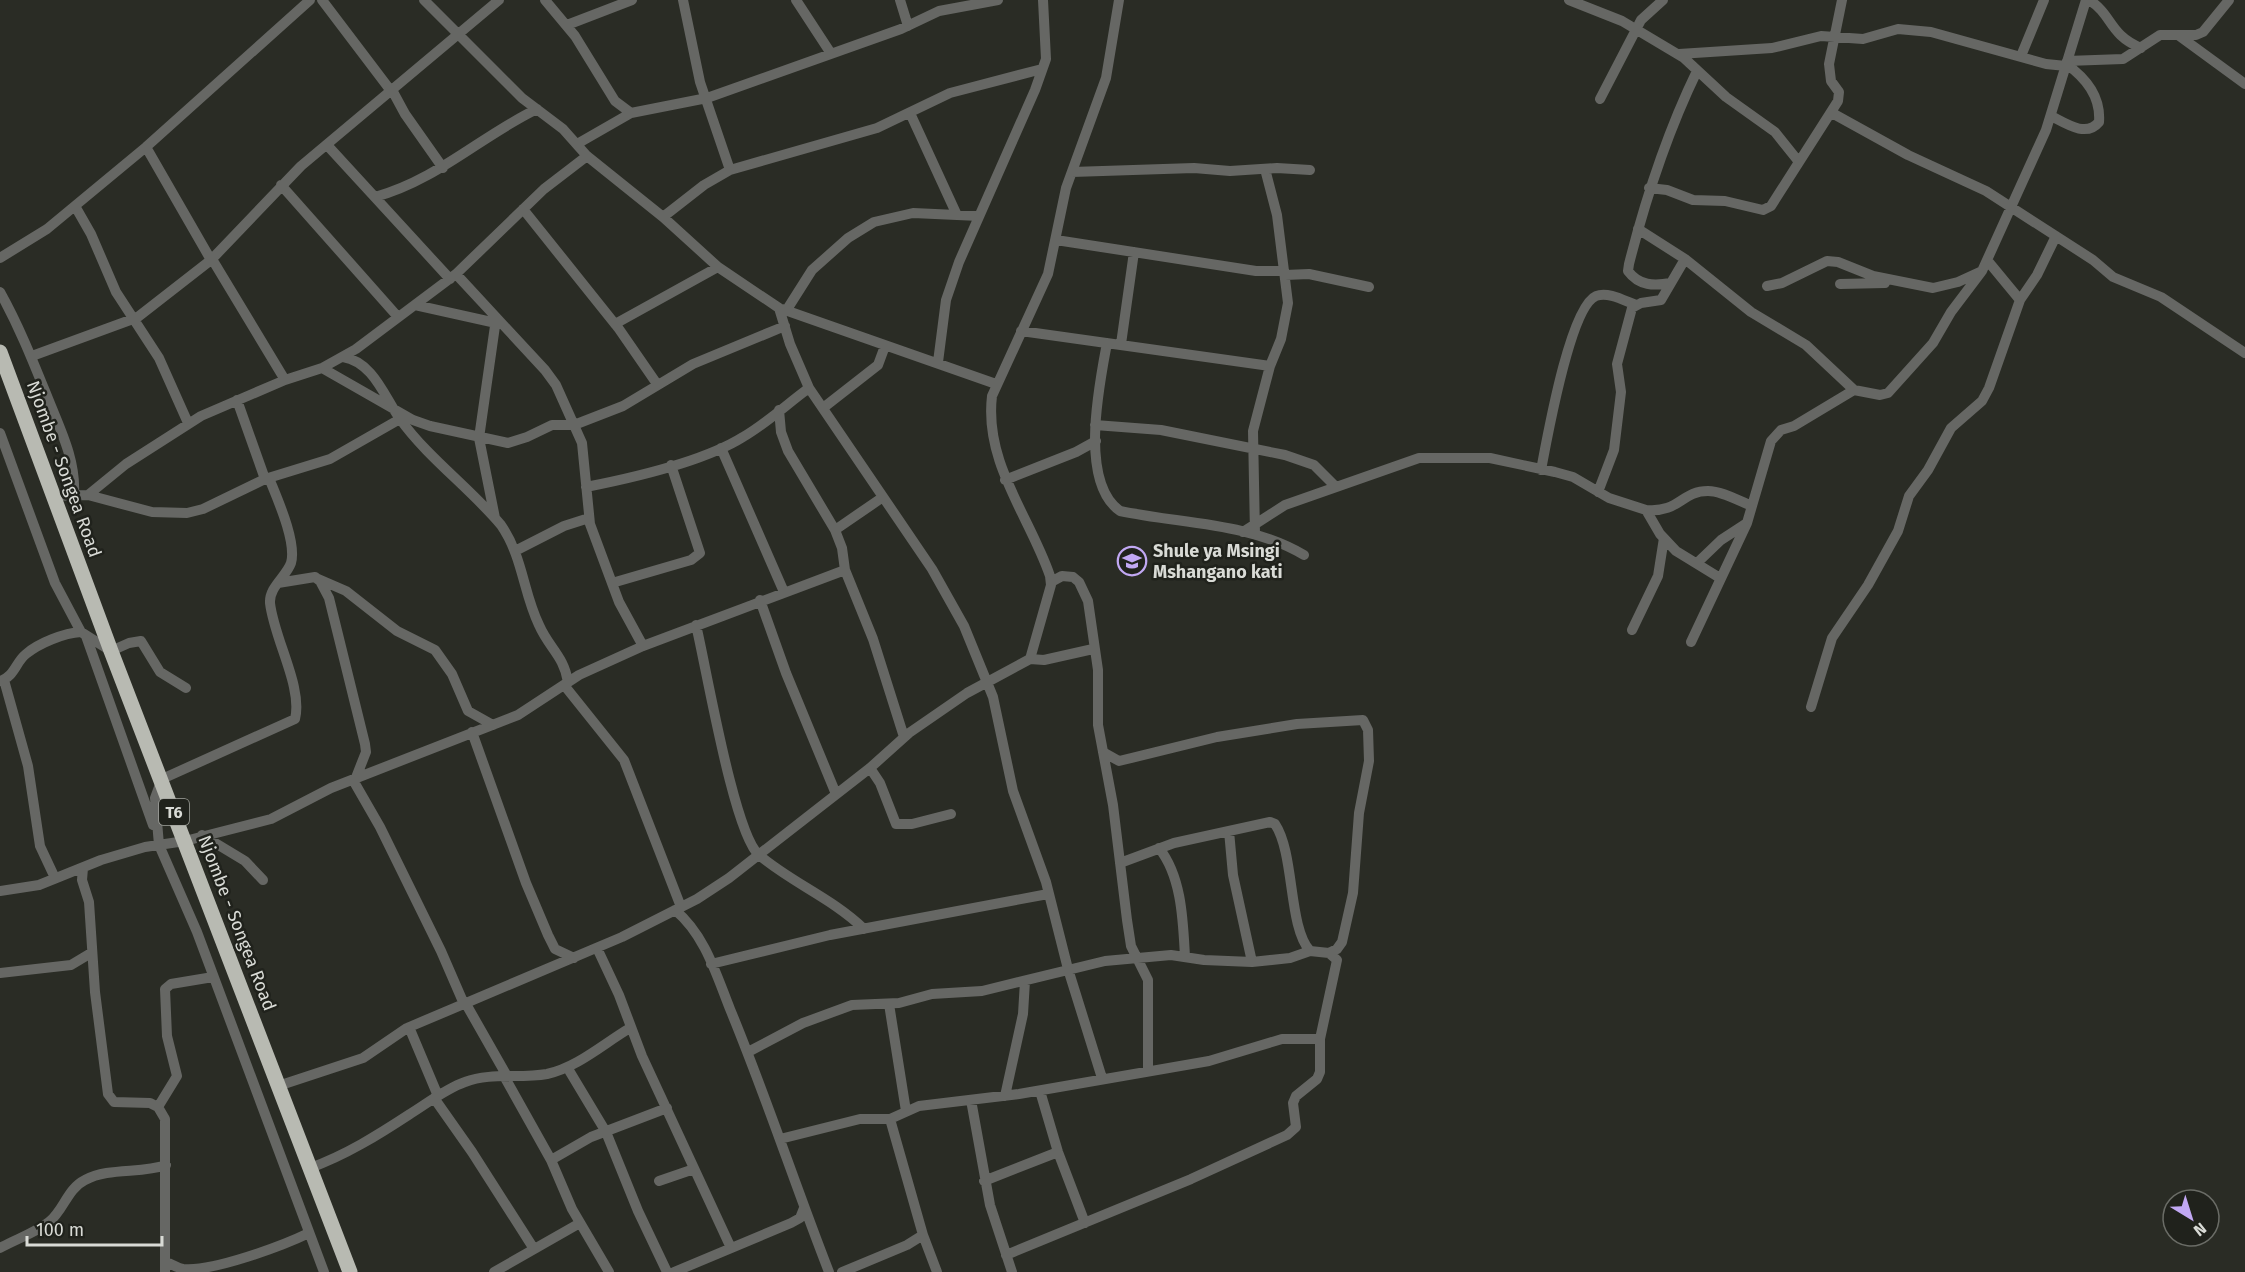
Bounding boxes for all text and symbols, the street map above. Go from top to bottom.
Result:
street label: Njombe - Songea Road [22,378,106,560]
place label: Shule ya Msingi Mshangano kati [1153,540,1283,583]
school or university icon: Shule ya Msingi Mshangano kati [1116,545,1148,577]
road number: T6 [159,799,189,825]
street label: Njombe - Songea Road [193,832,281,1014]
north arrow [2161,1188,2221,1248]
scale bar [27,1209,162,1247]
text: 100 m [36,1219,84,1241]
text: N [2190,1219,2210,1240]

